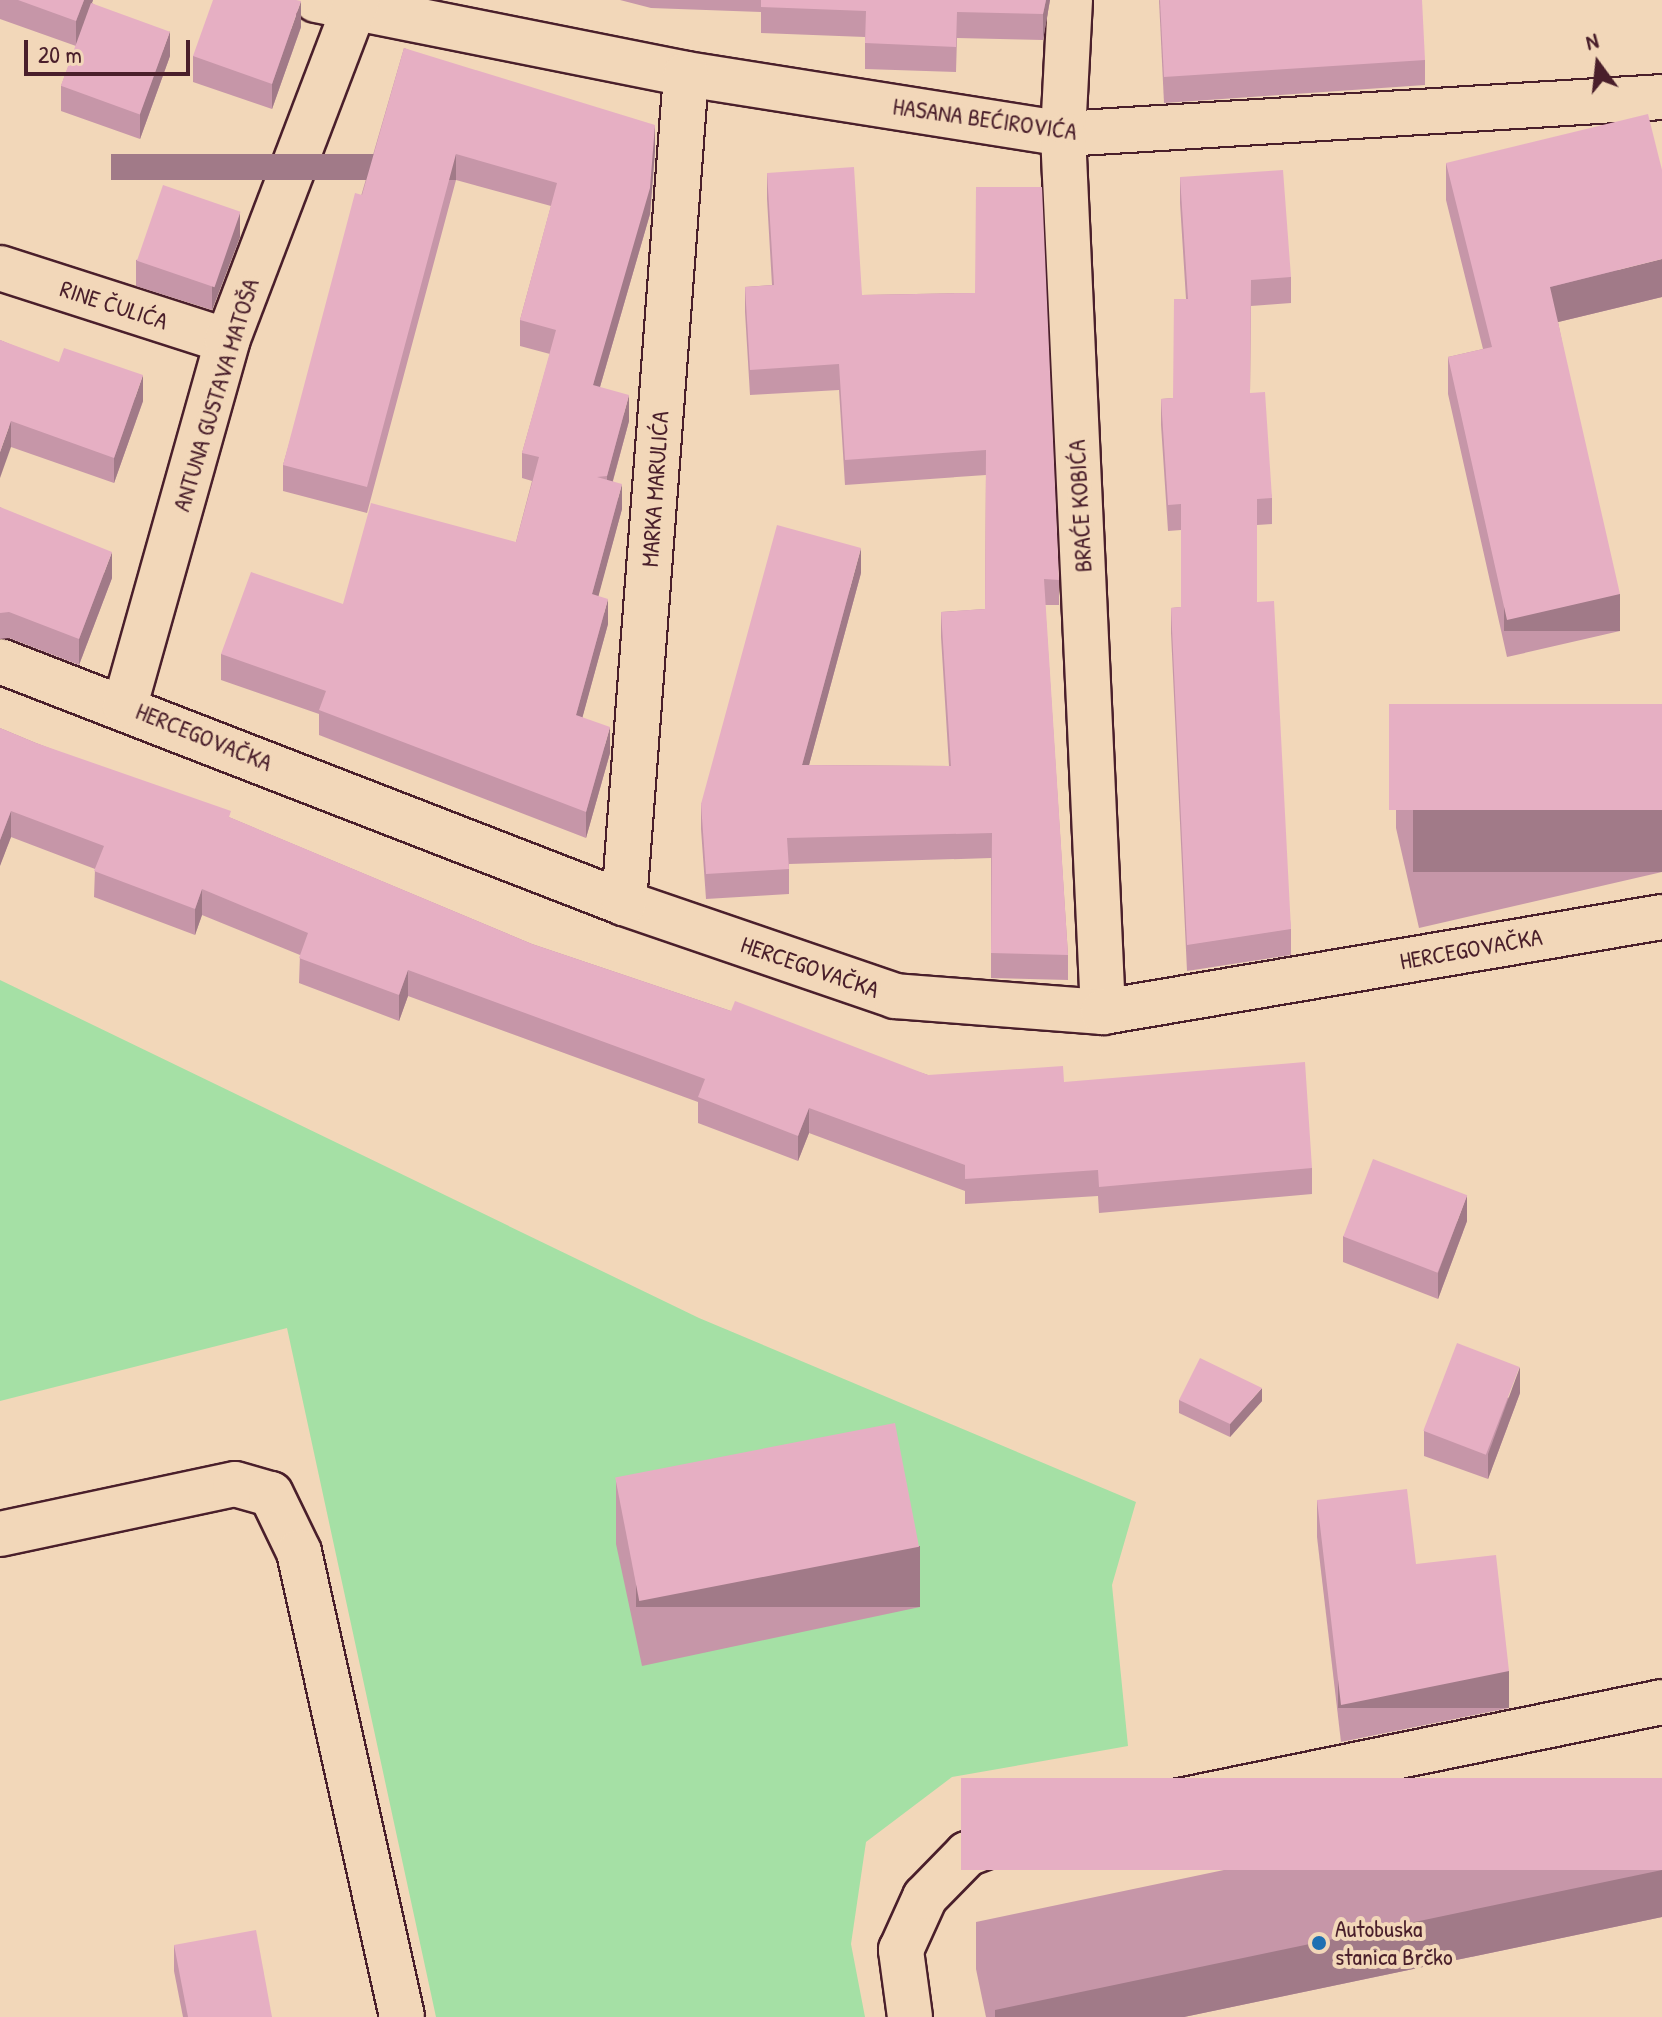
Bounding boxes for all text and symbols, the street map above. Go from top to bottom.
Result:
scale bar [28,24,194,74]
north arrow [1558,24,1638,104]
text: N [1582,25,1601,57]
text: 20 m [38,38,82,70]
street label: HASANA BEĆIROVIĆA [891,92,1079,146]
street label: RINE ČULIĆA [57,274,171,336]
street label: ANTUNA GUSTAVA MATOŠA [167,275,265,515]
street label: MARKA MARULIĆA [635,410,675,568]
street label: BRAĆE KOBIĆA [1062,439,1098,573]
street label: HERCEGOVAČKA [132,697,276,777]
street label: HERCEGOVAČKA [1398,922,1544,976]
street label: HERCEGOVAČKA [737,930,883,1004]
place label: Autobuska stanica Brčko [1335,1915,1453,1971]
marker: Autobuska stanica Brčko [1310,1934,1328,1952]

